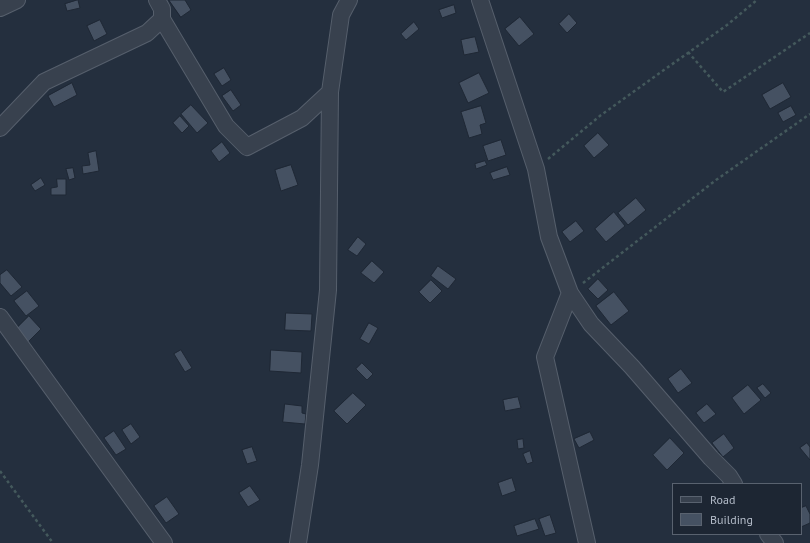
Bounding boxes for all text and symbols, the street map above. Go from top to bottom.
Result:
legend [672,483,802,535]
text: Road [710,492,735,507]
text: Building [710,512,753,527]

